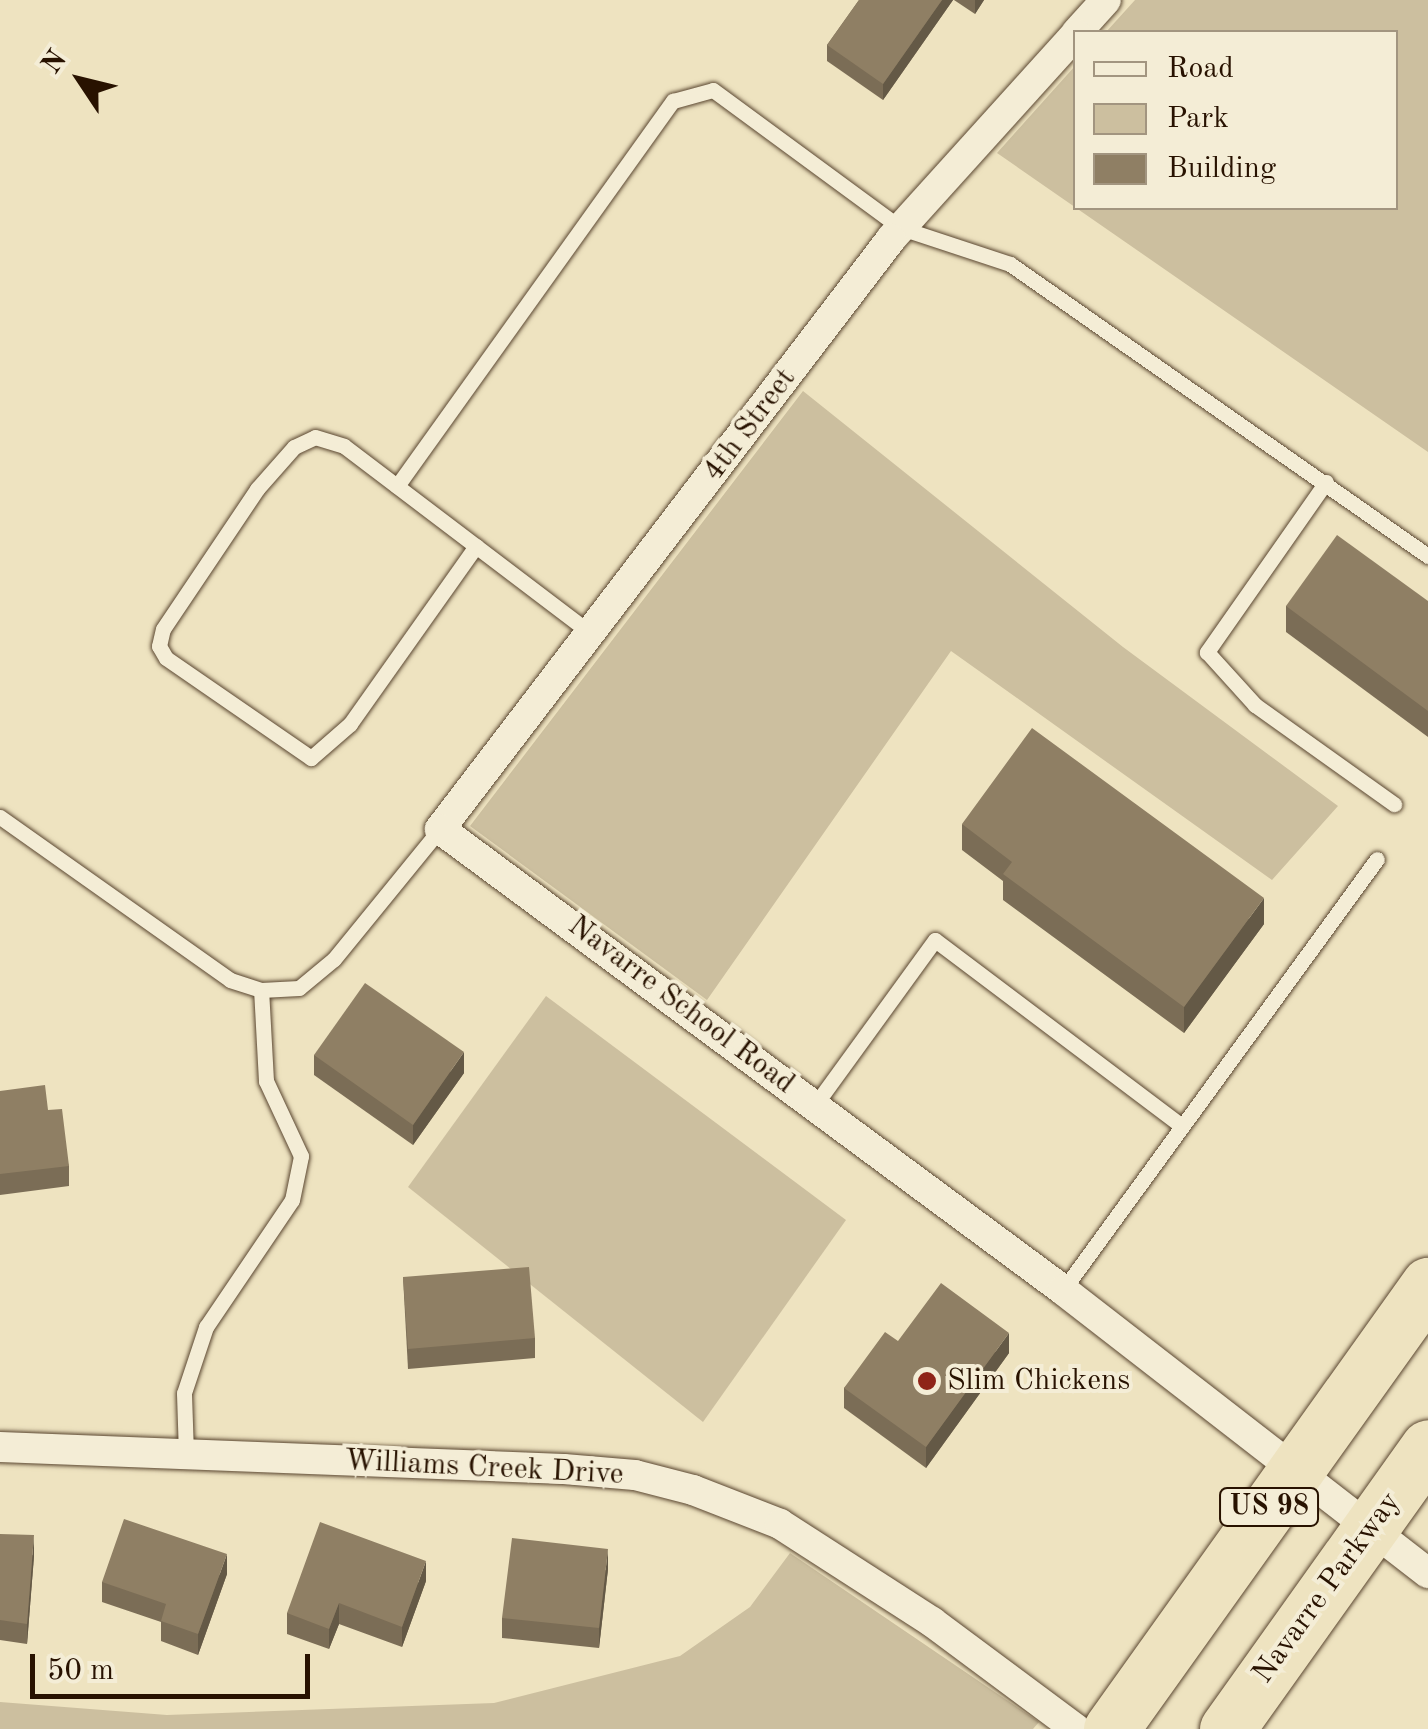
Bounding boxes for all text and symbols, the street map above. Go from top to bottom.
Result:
north arrow [30,30,130,130]
legend [1073,30,1398,210]
text: N [38,46,73,80]
text: Road [1167,54,1234,84]
text: Park [1167,104,1229,134]
text: Building [1167,154,1276,184]
street label: 4th Street [696,361,804,489]
street label: Navarre School Road [561,908,801,1102]
place label: Slim Chickens [947,1363,1130,1399]
marker: Slim Chickens [916,1370,938,1392]
street label: Williams Creek Drive [344,1443,624,1493]
road number: US 98 [1219,1484,1319,1530]
street label: Navarre Parkway [1245,1485,1409,1691]
scale bar [35,1634,315,1696]
text: 50 m [47,1656,114,1686]

